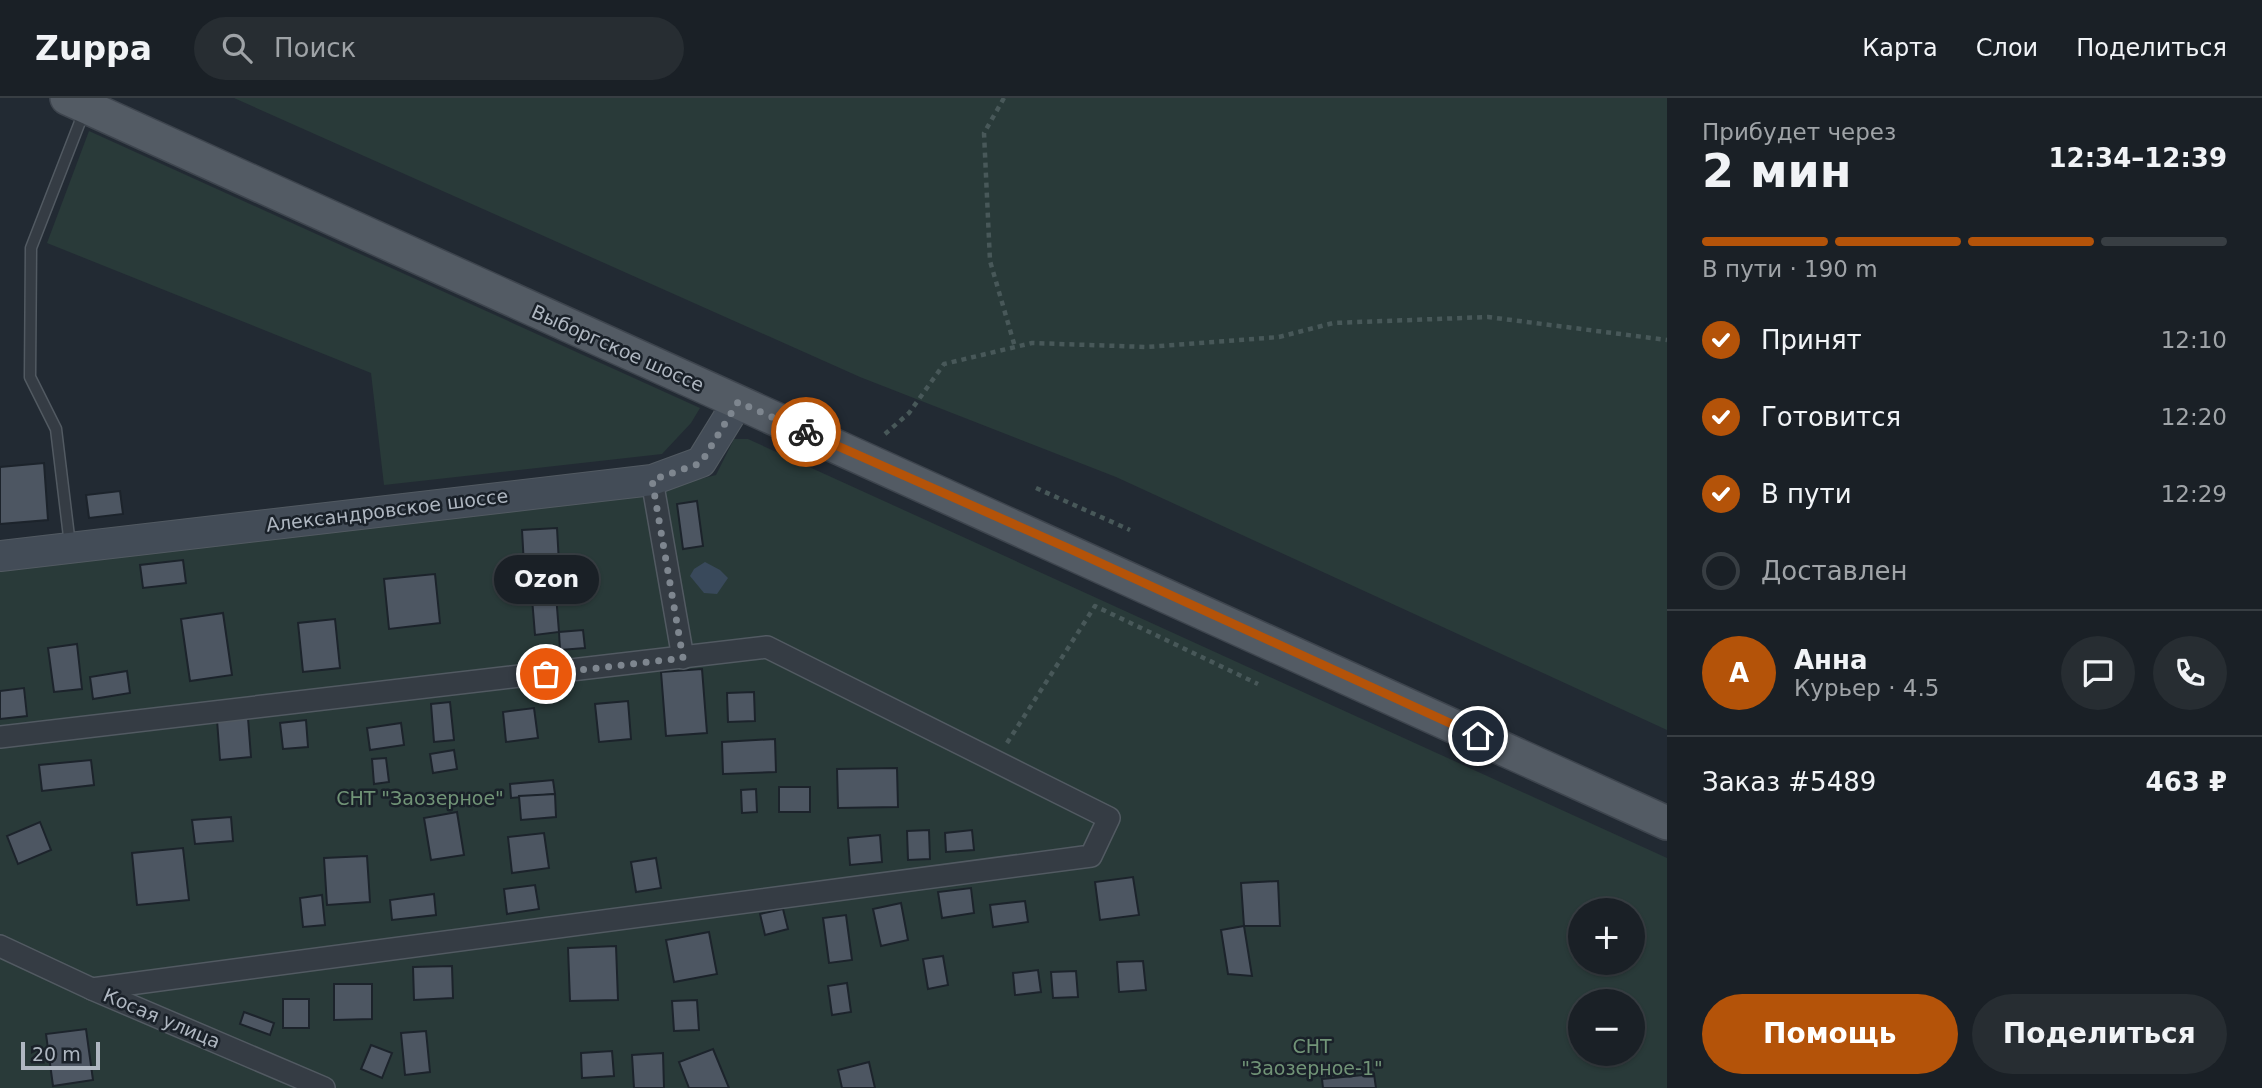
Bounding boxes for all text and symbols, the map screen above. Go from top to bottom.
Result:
search box [194,17,684,80]
text: Zuppa [35,29,152,68]
icon: search [218,29,256,67]
text: Поиск [274,33,356,63]
text: Карта [1862,34,1938,62]
text: Слои [1976,34,2038,62]
text: Поделиться [2076,34,2227,62]
text: Прибудет через [1702,119,1896,145]
text: 12:34–12:39 [2048,143,2227,173]
text: 2 мин [1702,144,1852,198]
text: В пути · 190 m [1702,256,1878,282]
street label: Выборгское шоссе [528,300,708,396]
icon: check [1702,321,1740,359]
text: Принят [1761,325,1862,355]
text: 12:10 [2161,327,2227,353]
courier [771,397,841,467]
icon: check [1702,398,1740,436]
text: Готовится [1761,402,1901,432]
text: 12:20 [2161,404,2227,430]
icon: bike [787,413,825,451]
icon: check [1702,475,1740,513]
text: В пути [1761,479,1852,509]
text: 12:29 [2161,481,2227,507]
street label: Александровское шоссе [265,484,509,536]
callout: Ozon [494,555,598,604]
text: Доставлен [1761,556,1908,586]
text: Ozon [514,566,579,592]
button: chat [2061,636,2135,710]
button: phone [2153,636,2227,710]
pin [516,644,576,704]
text: Анна [1794,645,1868,675]
icon: bag [527,655,565,693]
text: А [1729,658,1749,688]
text: Курьер · 4.5 [1794,675,1939,701]
pin [1448,706,1508,766]
icon: home [1459,717,1497,755]
text: Заказ #5489 [1702,767,1876,797]
text: 463 ₽ [2146,767,2227,797]
park label: СНТ "Заозерное" [336,787,504,809]
map controls [1568,898,1645,1066]
button: + [1568,898,1645,975]
street label: Косая улица [100,983,224,1053]
button: − [1568,989,1645,1066]
button: Помощь [1702,994,1958,1074]
button: Поделиться [1972,994,2227,1074]
park label: СНТ "Заозерное-1" [1241,1035,1383,1079]
scale bar [21,1039,100,1071]
text: 20 m [32,1043,81,1065]

